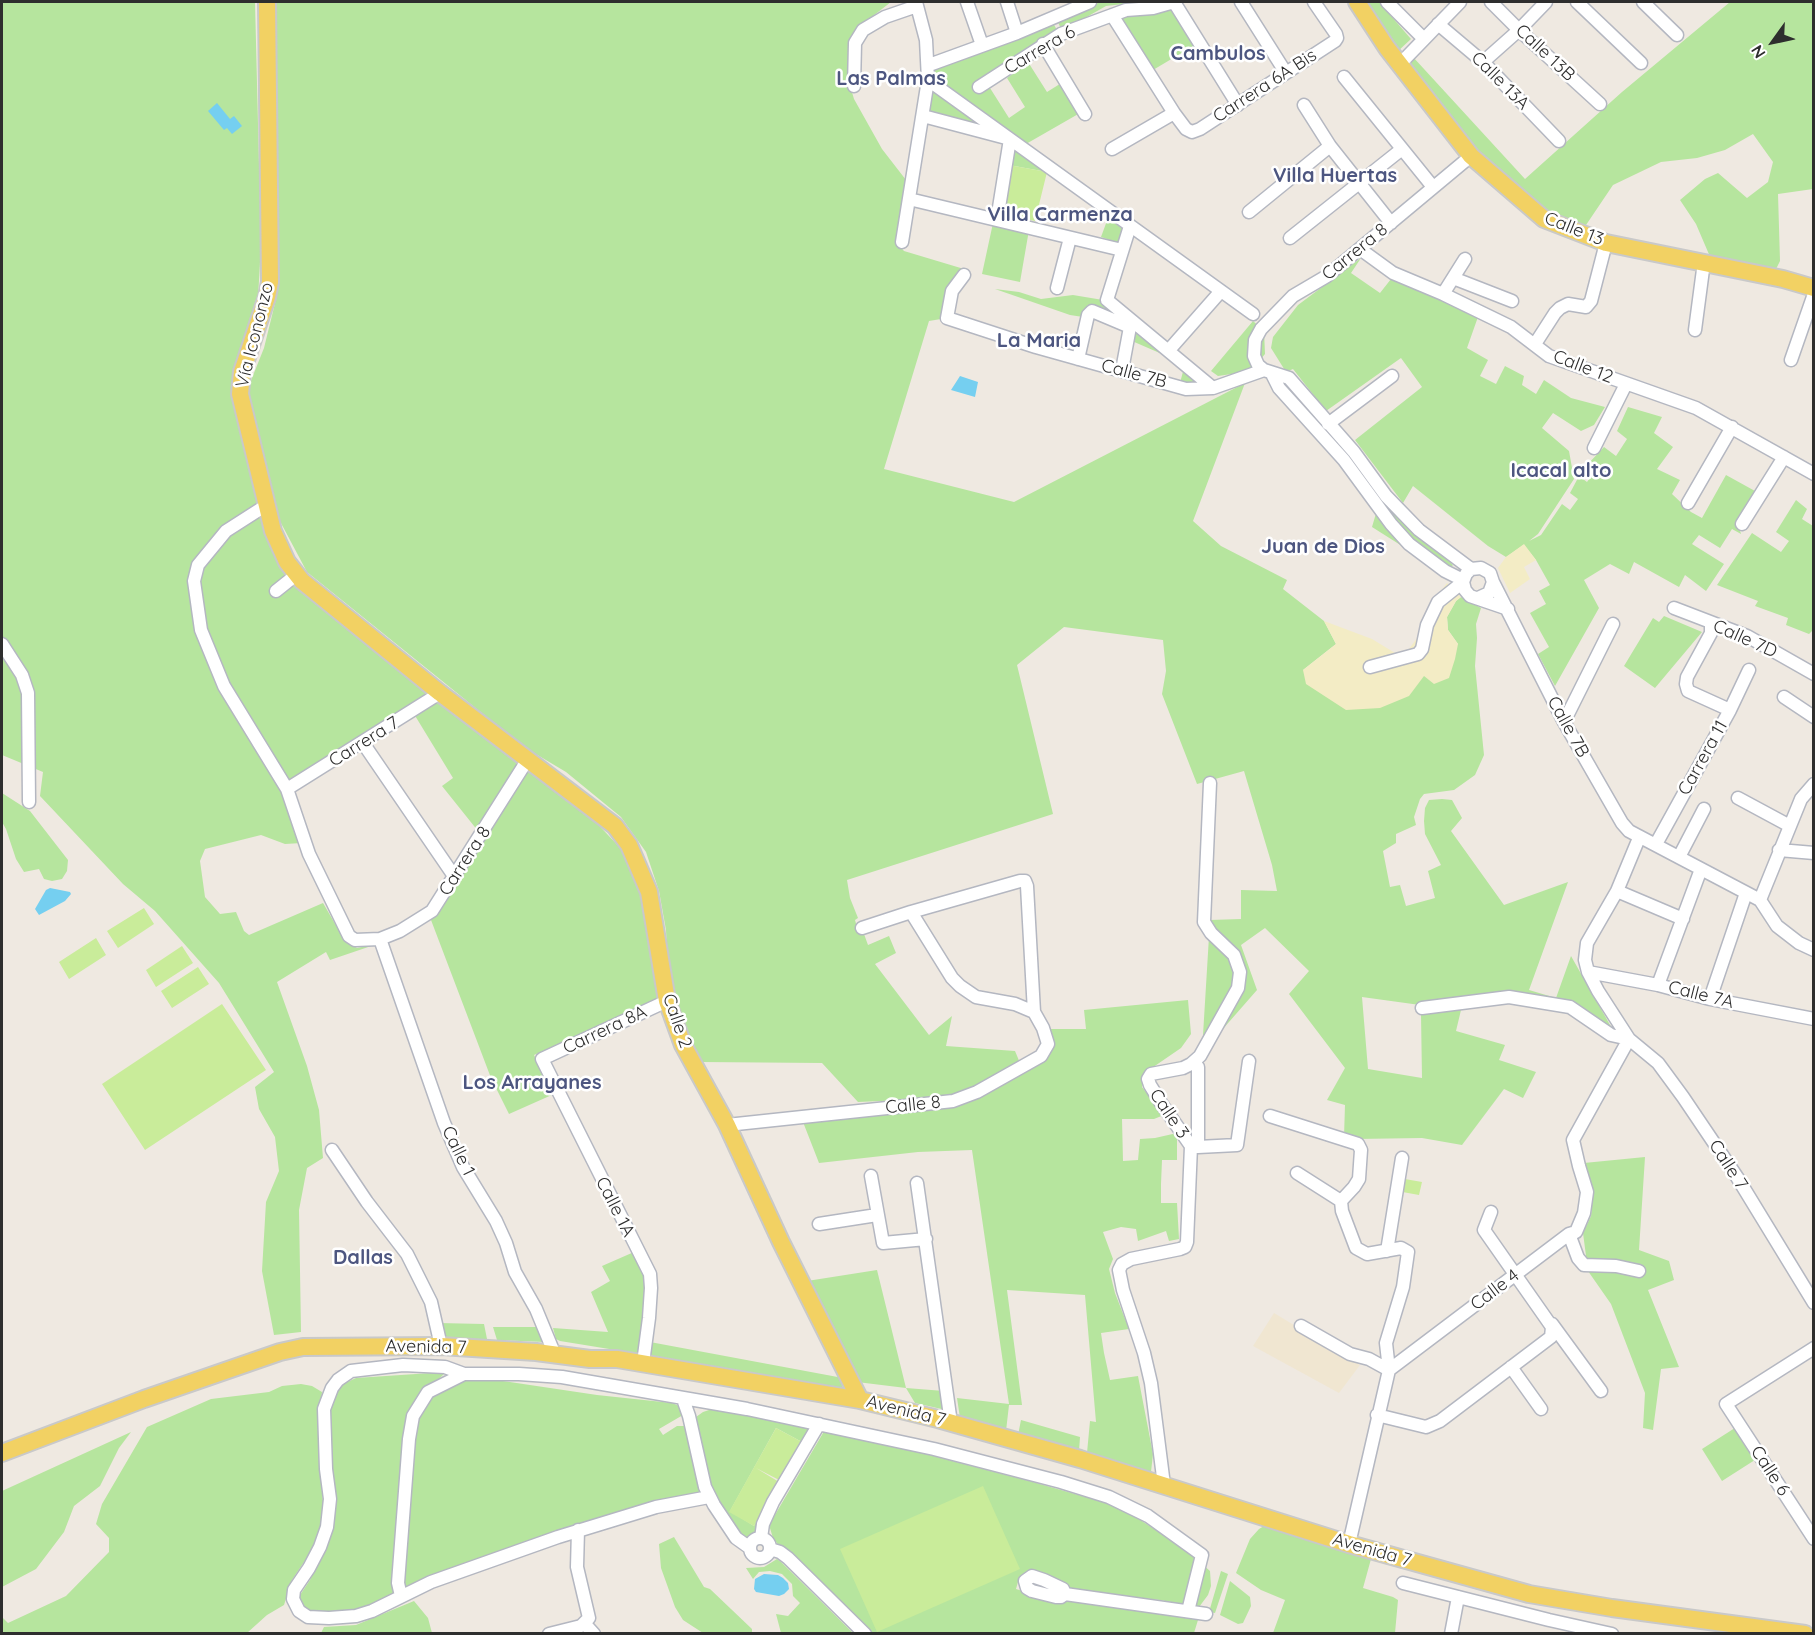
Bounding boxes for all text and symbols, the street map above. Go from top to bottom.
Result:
north arrow [1743,12,1803,72]
street label: Calle 13B [1511,20,1579,86]
street label: Carrera 6 [1001,21,1079,79]
text: N [1746,41,1769,62]
district label: Cambulos [1170,42,1266,66]
street label: Carrera 6A Bis [1209,45,1321,127]
street label: Calle 13A [1466,47,1534,115]
district label: Las Palmas [836,67,946,91]
district label: Villa Huertas [1273,164,1397,188]
district label: Villa Carmenza [987,203,1133,227]
street label: Calle 13 [1541,207,1607,251]
street label: Carrera 8 [1318,219,1392,285]
street label: Vía Icononzo [232,280,278,390]
district label: La Maria [997,329,1081,353]
street label: Calle 12 [1550,346,1616,388]
street label: Calle 7B [1099,355,1169,393]
district label: Icacal alto [1511,459,1611,483]
district label: Juan de Dios [1261,535,1385,559]
street label: Calle 7D [1710,615,1780,663]
street label: Calle 7B [1542,693,1594,761]
street label: Carrera 7 [325,712,403,772]
street label: Carrera 11 [1674,717,1732,799]
street label: Carrera 8 [435,822,495,900]
street label: Calle 7A [1666,976,1736,1014]
street label: Calle 2 [658,991,696,1051]
street label: Carrera 8A [560,1001,650,1059]
district label: Los Arrayanes [462,1071,602,1095]
street label: Calle 3 [1145,1085,1193,1143]
street label: Calle 8 [884,1091,942,1119]
street label: Calle 1 [437,1123,479,1179]
street label: Calle 7 [1704,1136,1752,1194]
street label: Calle 1A [591,1174,639,1240]
district label: Dallas [333,1246,393,1270]
street label: Calle 4 [1466,1265,1524,1315]
street label: Avenida 7 [385,1335,467,1359]
street label: Avenida 7 [864,1391,948,1431]
street label: Calle 6 [1746,1442,1794,1500]
street label: Avenida 7 [1330,1528,1414,1572]

